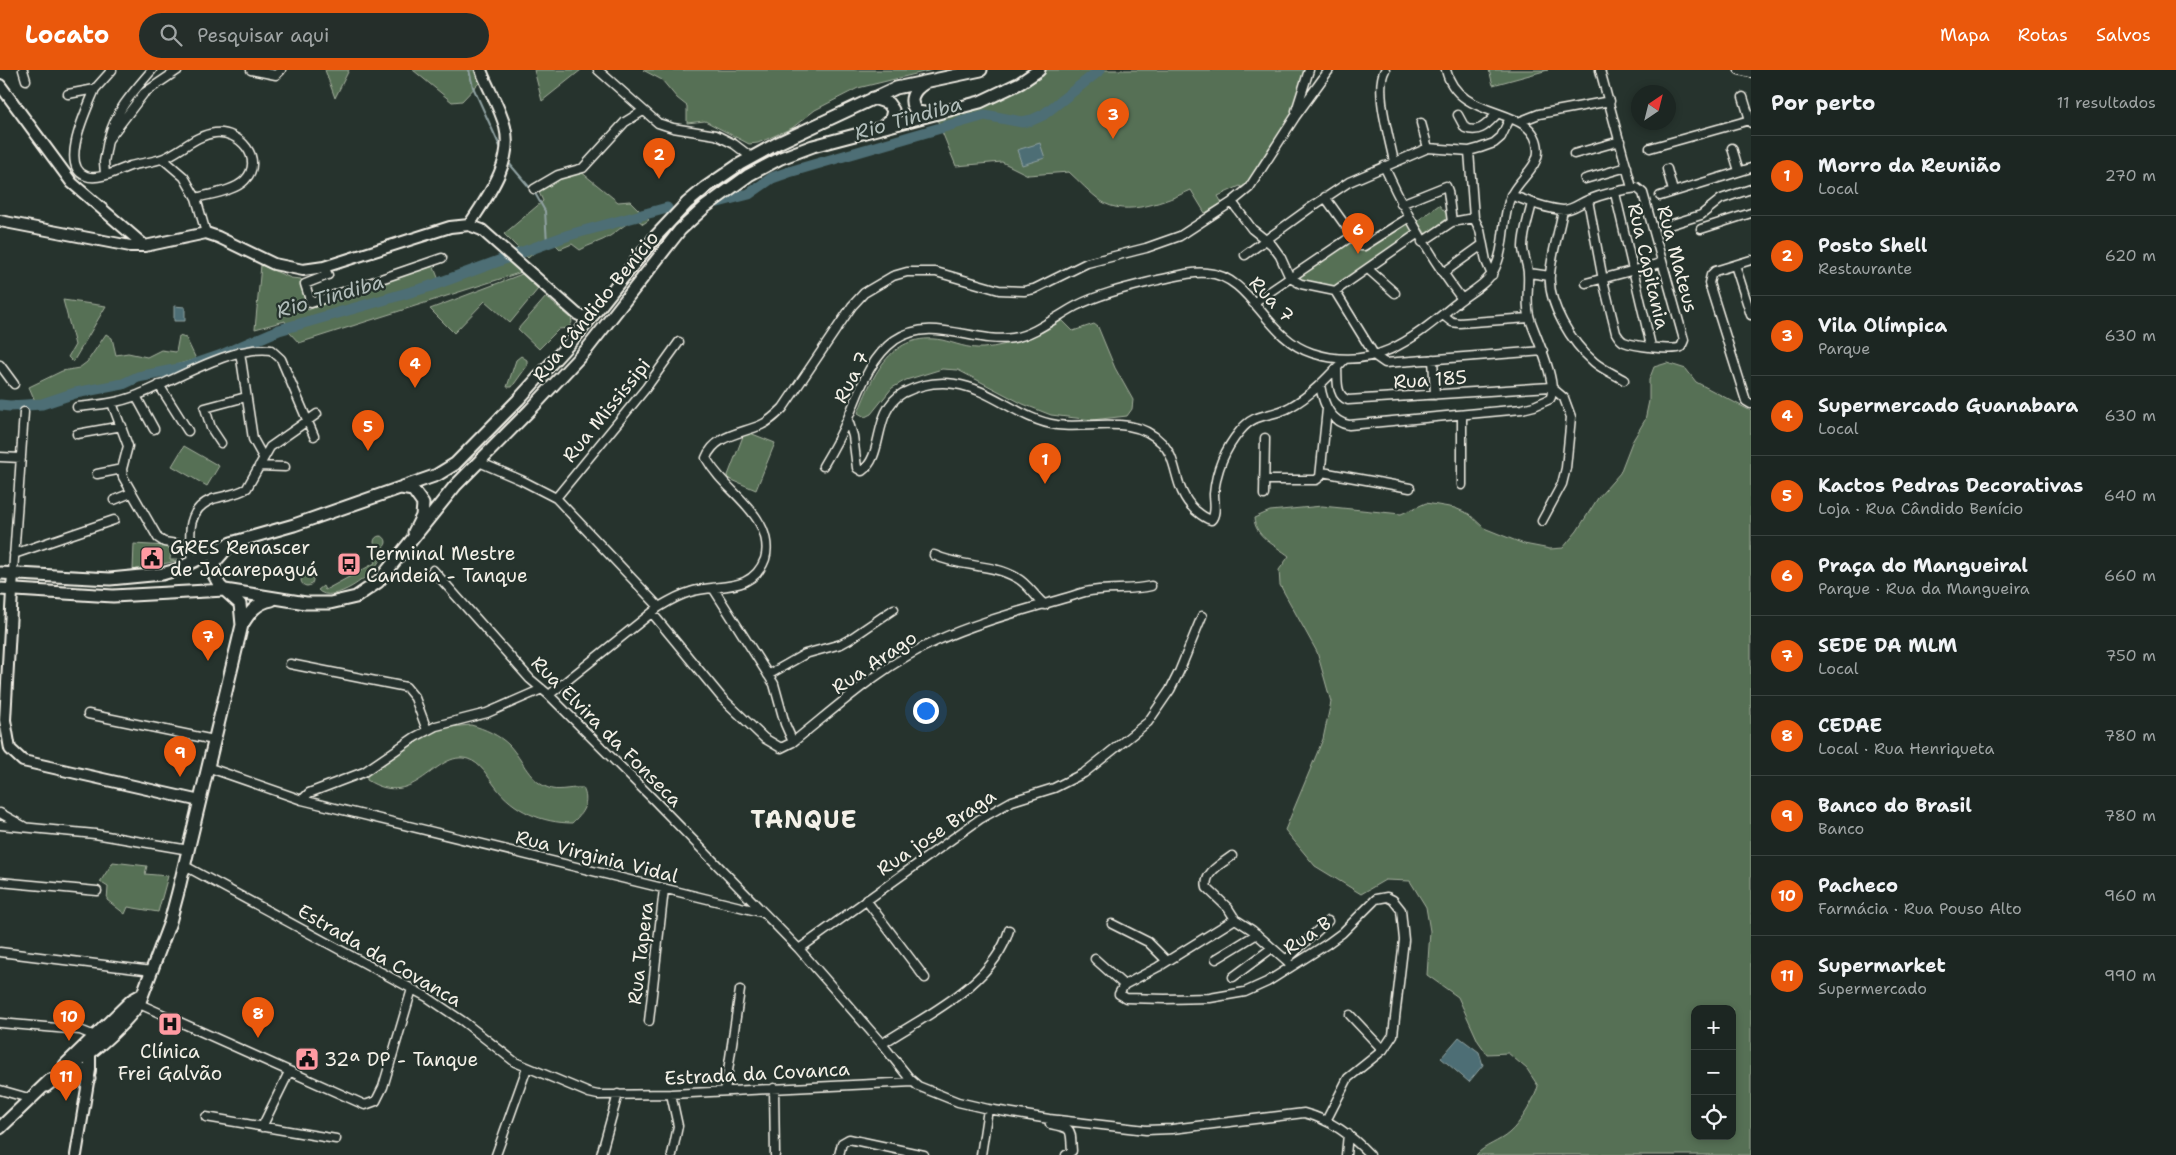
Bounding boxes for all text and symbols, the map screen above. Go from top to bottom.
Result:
search box [139,13,489,58]
text: Locato [25,19,109,51]
icon: search [157,21,185,49]
text: Pesquisar aqui [197,23,329,48]
text: Mapa [1940,23,1990,47]
text: Rotas [2018,23,2068,47]
text: Salvos [2096,23,2151,47]
north arrow [1631,85,1676,130]
text: Por perto [1771,89,1875,117]
water label: Rio Tindiba [851,90,965,146]
text: 11 resultados [2057,92,2156,113]
pin: 3 [1097,98,1129,139]
pin: 2 [643,138,675,179]
text: Morro da Reunião [1818,153,2001,178]
text: 1 [1783,165,1791,186]
text: 270 m [2105,165,2156,186]
text: Local [1818,178,1859,199]
street label: Rua Capitania [1622,201,1675,332]
street label: Rua Mateus [1651,203,1704,315]
pin: 6 [1342,213,1374,254]
street label: Rua Cândido Benício [527,226,664,387]
text: Posto Shell [1818,233,1927,258]
text: 2 [1781,245,1793,266]
text: 620 m [2105,245,2156,266]
text: Restaurante [1818,258,1912,279]
water label: Rio Tindiba [273,268,387,324]
street label: Rua 7 [1244,271,1300,328]
text: Vila Olímpica [1818,313,1947,338]
text: 3 [1781,325,1793,346]
text: 630 m [2104,325,2156,346]
text: Parque [1818,338,1870,359]
pin: 4 [399,347,431,388]
street label: Rua 7 [828,347,875,407]
street label: Rua Mississipi [557,353,656,468]
street label: Rua 185 [1392,364,1468,395]
text: Supermercado Guanabara [1818,393,2078,418]
text: 4 [1781,405,1793,426]
text: 630 m [2104,405,2156,426]
pin: 5 [352,410,384,451]
text: Local [1818,418,1859,439]
pin: 1 [1029,443,1061,484]
text: Kactos Pedras Decorativas [1818,473,2083,498]
text: 5 [1782,485,1792,506]
text: 640 m [2104,485,2156,506]
text: Loja · Rua Cândido Benício [1818,498,2023,519]
place label: GRES Renascer de Jacarepaguá [170,535,318,582]
place label: Terminal Mestre Candeia - Tanque [366,541,528,588]
public building icon: GRES Renascer de Jacarepaguá [139,545,165,571]
bus stop icon: Terminal Mestre Candeia - Tanque [336,551,362,577]
text: Praça do Mangueiral [1818,553,2028,578]
text: 6 [1781,565,1793,586]
text: 660 m [2104,565,2156,586]
text: Parque · Rua da Mangueira [1818,578,2030,599]
pin: 7 [192,620,224,661]
street label: Rua Arago [827,625,922,700]
text: SEDE DA MLM [1818,633,1957,658]
text: 7 [1781,645,1793,666]
text: 750 m [2105,645,2156,666]
street label: Rua Elvira da Fonseca [526,650,688,812]
text: Local [1818,658,1859,679]
your location [913,698,939,724]
text: CEDAE [1818,713,1882,738]
text: 8 [1781,725,1793,746]
text: 780 m [2104,725,2156,746]
pin: 9 [164,736,196,777]
text: Local · Rua Henriqueta [1818,738,1994,759]
street label: Rua jose Braga [872,783,1001,881]
text: Banco do Brasil [1818,793,1972,818]
district label: TANQUE [750,804,858,836]
text: 9 [1781,805,1793,826]
text: 780 m [2104,805,2156,826]
text: Banco [1818,818,1864,839]
street label: Rua Virginia Vidal [513,824,681,889]
text: Pacheco [1818,873,1898,898]
text: 10 [1778,885,1796,906]
text: 960 m [2104,885,2156,906]
street label: Estrada da Covanca [293,898,466,1013]
text: Farmácia · Rua Pouso Alto [1818,898,2022,919]
street label: Rua Tapera [622,900,659,1006]
street label: Rua B [1278,910,1336,961]
text: Supermarket [1818,953,1946,978]
text: 11 [1780,965,1794,986]
text: 990 m [2104,965,2156,986]
text: Supermercado [1818,978,1927,999]
pin: 8 [242,997,274,1038]
pin: 10 [53,1000,85,1041]
map controls [1691,1005,1736,1140]
button: + [1691,1005,1736,1050]
hospital icon: Clínica Frei Galvão [157,1011,183,1037]
place label: Clínica Frei Galvão [118,1039,222,1086]
public building icon: 32ª DP - Tanque [294,1046,320,1072]
place label: 32ª DP - Tanque [324,1047,478,1072]
button: − [1691,1050,1736,1095]
street label: Estrada da Covanca [664,1056,850,1091]
pin: 11 [50,1060,82,1101]
button: locate [1691,1095,1736,1140]

